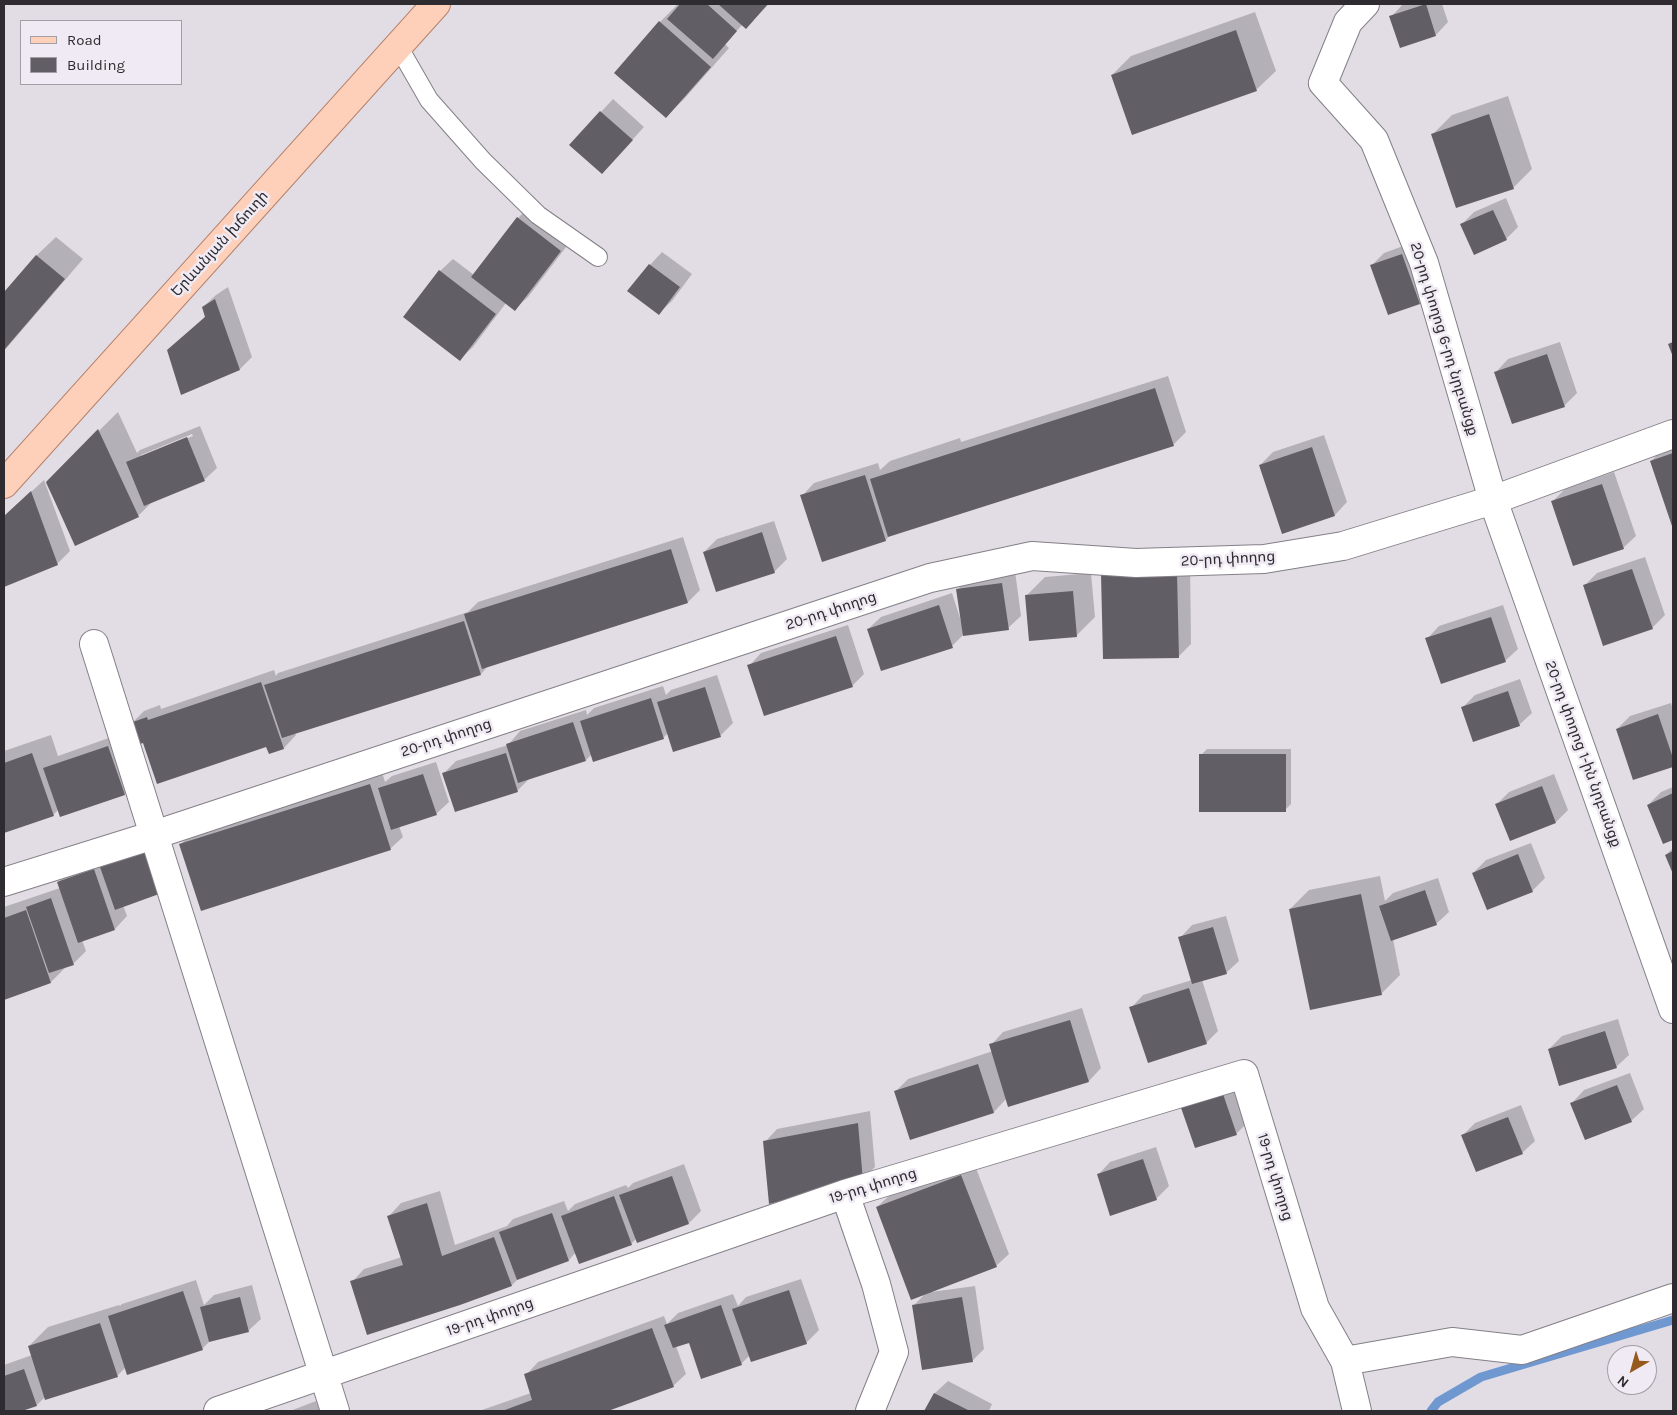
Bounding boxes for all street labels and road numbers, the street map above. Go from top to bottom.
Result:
street label: Երևանյան խճուղի [168,187,272,301]
street label: 20-րդ փողոց 6-րդ նրբանցք [1406,240,1482,438]
street label: 20-րդ փողոց [1180,548,1276,570]
street label: 20-րդ փողոց [783,588,879,634]
street label: 20-րդ փողոց 1-ին նրբանցք [1541,658,1625,850]
street label: 20-րդ փողոց [398,715,494,761]
street label: 19-րդ փողոց [1253,1131,1297,1223]
street label: 19-րդ փողոց [827,1164,919,1208]
street label: 19-րդ փողոց [444,1294,536,1340]

